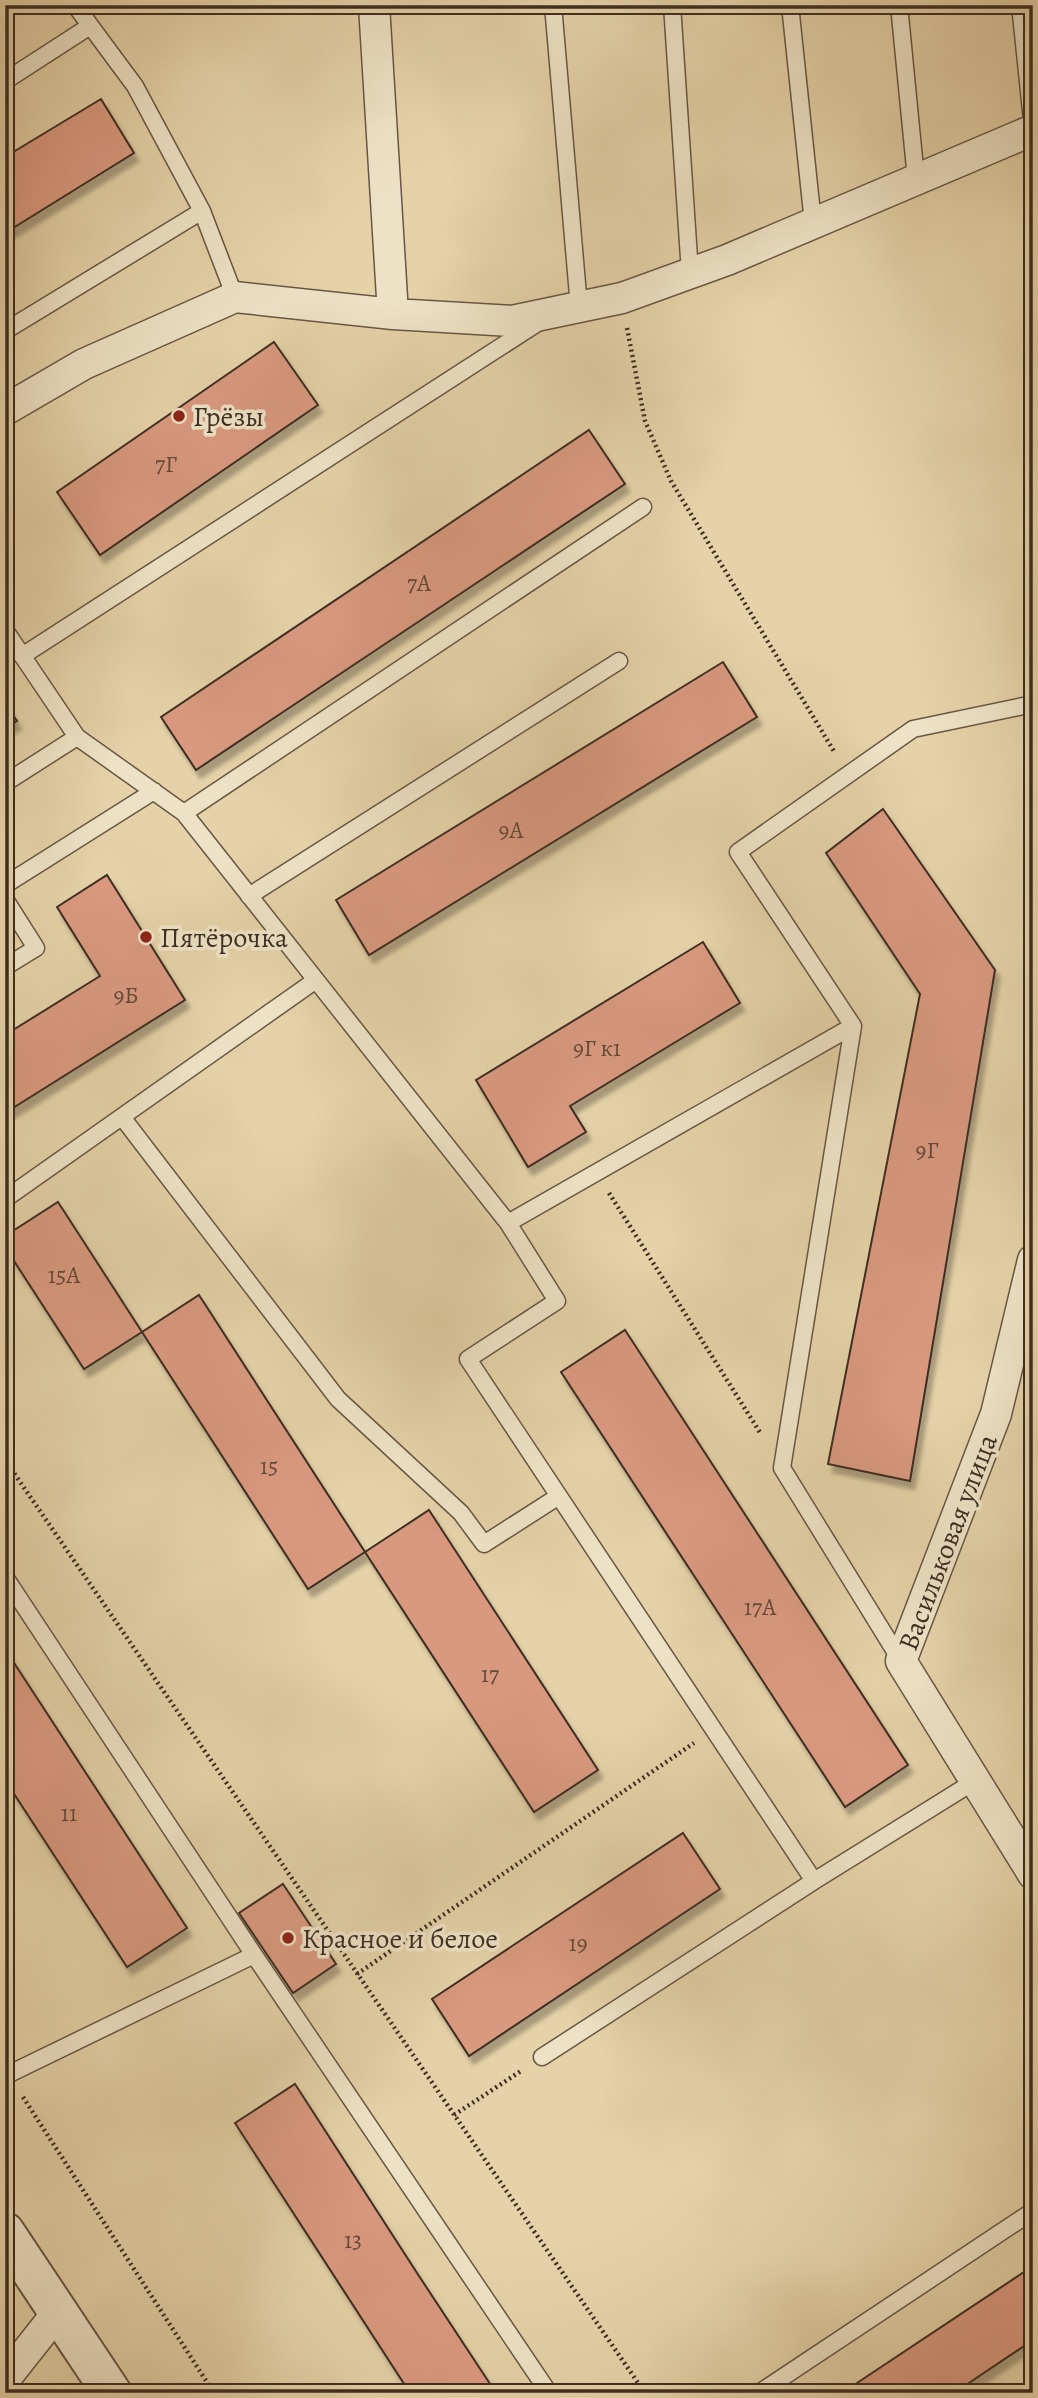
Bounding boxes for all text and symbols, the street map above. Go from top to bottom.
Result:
place label: Грёзы [193,398,264,436]
marker: Грёзы [171,408,187,424]
house number: 7Г [155,448,177,480]
house number: 7А [407,567,432,599]
house number: 9А [499,814,524,846]
place label: Пятёрочка [160,919,288,957]
marker: Пятёрочка [138,929,154,945]
house number: 9Б [113,979,139,1011]
house number: 9Г к1 [573,1032,621,1064]
house number: 9Г [916,1134,939,1166]
house number: 15А [48,1259,81,1291]
street label: Васильковая улица [889,1428,1007,1656]
house number: 15 [260,1450,278,1482]
house number: 17А [744,1591,777,1623]
house number: 17 [481,1658,500,1690]
house number: 11 [61,1797,77,1829]
place label: Красное и белое [302,1920,498,1958]
house number: 19 [568,1927,588,1959]
marker: Красное и белое [280,1930,296,1946]
house number: 13 [344,2224,362,2256]

